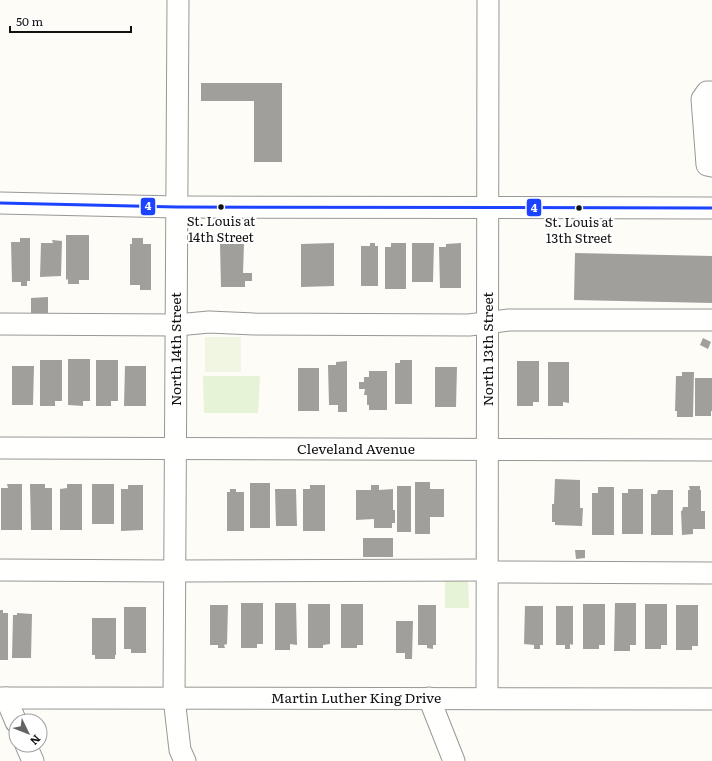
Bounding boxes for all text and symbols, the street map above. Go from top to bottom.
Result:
scale bar [10,8,131,34]
text: 50 m [16,12,43,30]
line badge: 4 [140,197,156,216]
text: 4 [145,197,152,213]
line badge: 4 [526,198,542,217]
text: 4 [531,199,538,215]
marker: St. Louis at 14th Street [216,202,226,212]
marker: St. Louis at 13th Street [574,203,584,213]
place label: St. Louis at 14th Street [187,211,256,246]
place label: St. Louis at 13th Street [545,212,614,247]
street label: North 13th Street [477,291,497,406]
street label: North 14th Street [165,292,185,406]
street label: Cleveland Avenue [297,438,415,458]
street label: Martin Luther King Drive [271,687,441,707]
north arrow [8,713,48,753]
text: N [27,732,45,749]

